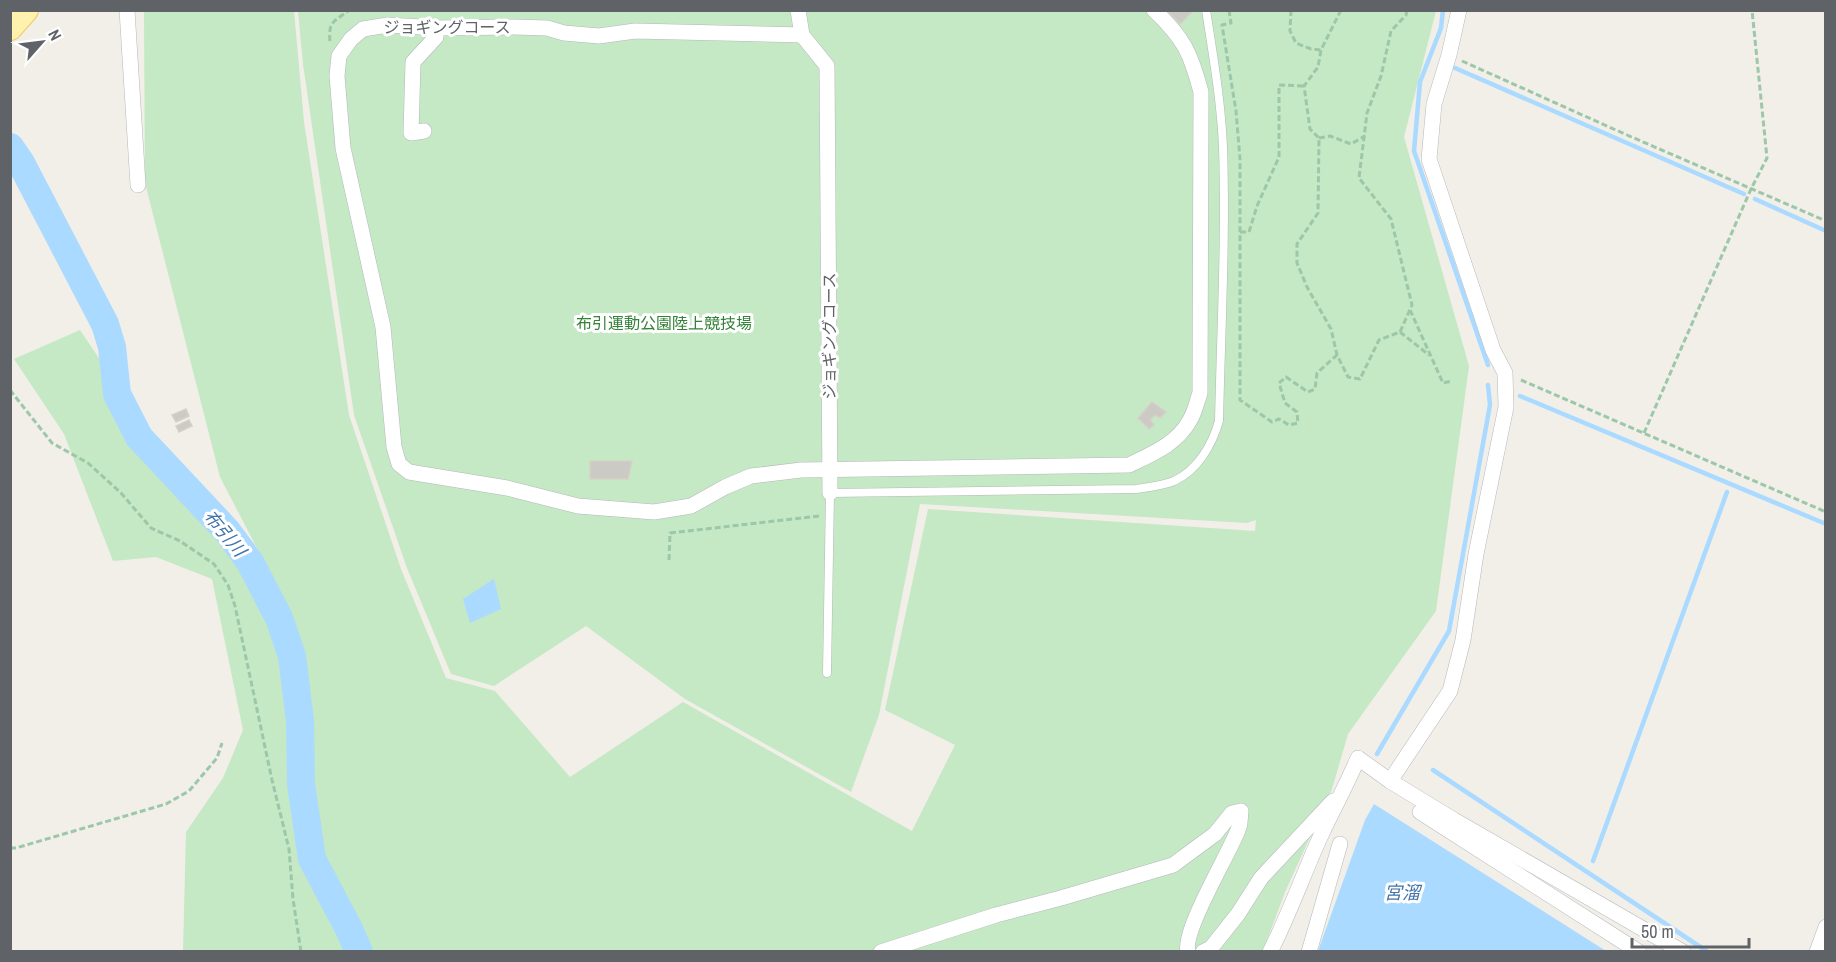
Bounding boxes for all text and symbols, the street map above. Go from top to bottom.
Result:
north arrow [12,12,72,72]
street label: ジョギングコース [383,16,511,38]
text: N [43,26,67,44]
street label: ジョギングコース [818,272,840,400]
park label: 布引運動公園陸上競技場 [576,312,752,334]
water label: 布引川 [198,504,253,563]
water label: 宮溜 [1384,880,1423,905]
scale bar [1632,911,1749,949]
text: 50 m [1641,919,1674,944]

